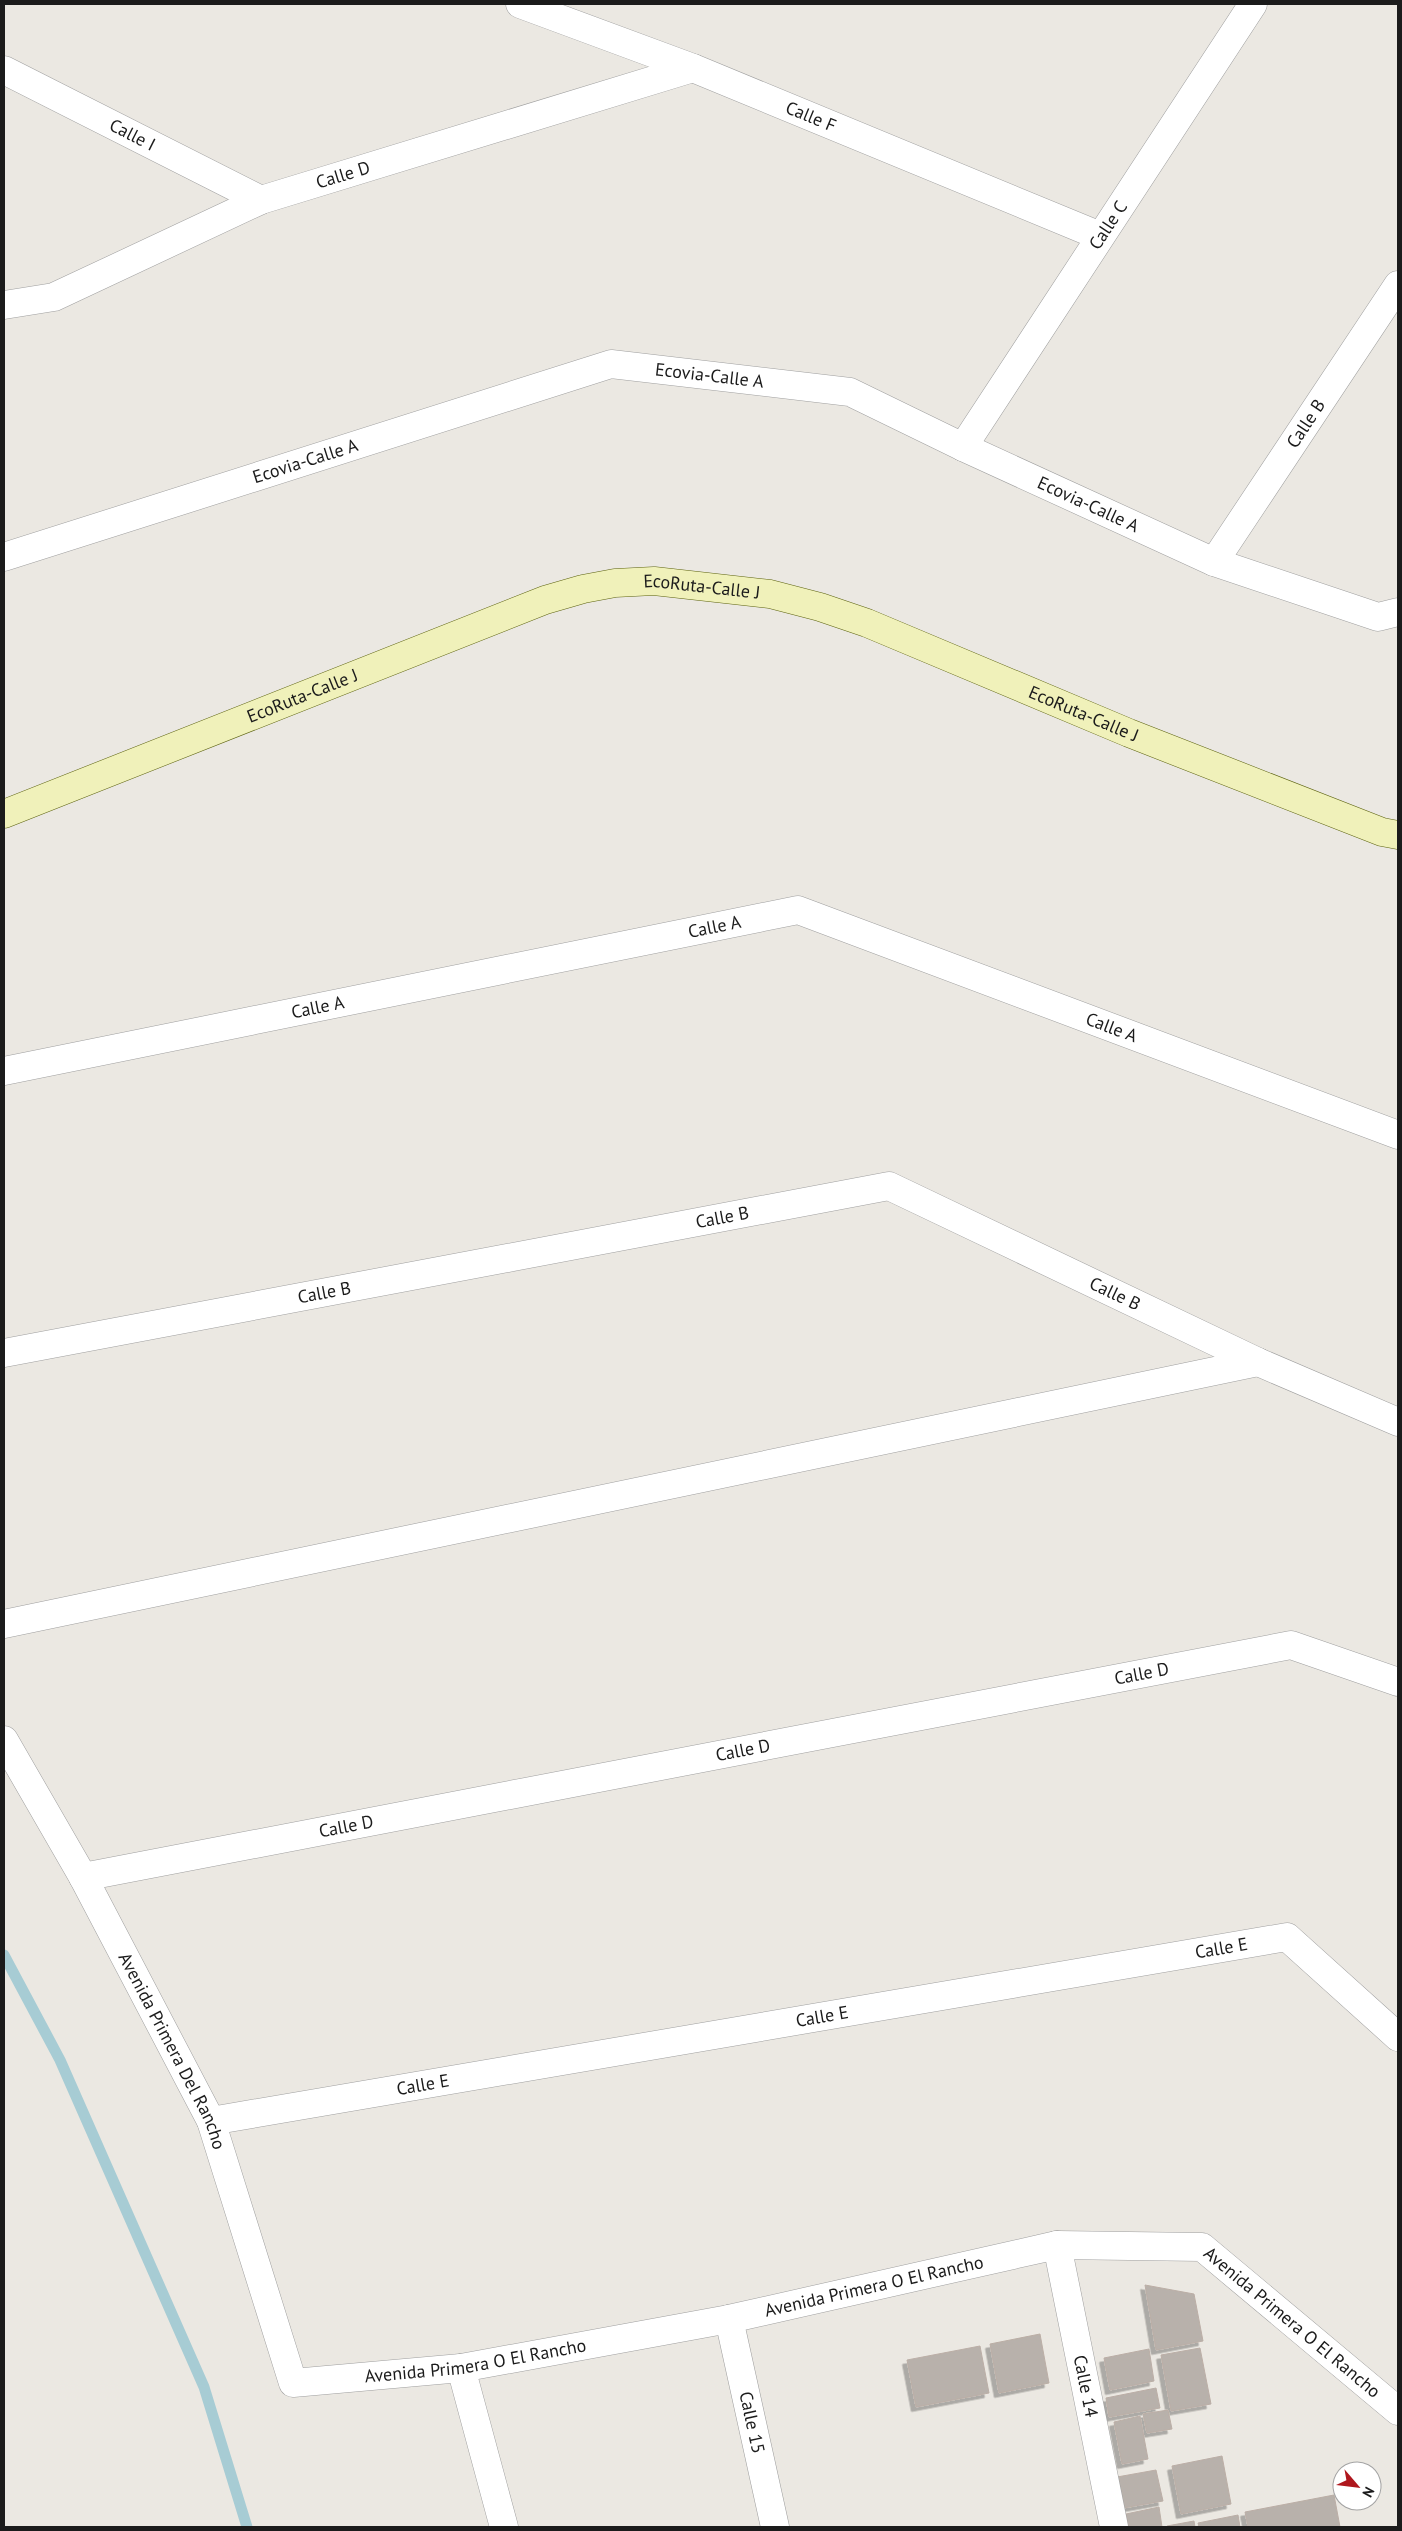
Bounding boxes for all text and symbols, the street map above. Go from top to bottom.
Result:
street label: Calle F [782,96,840,137]
street label: Calle I [106,113,160,156]
street label: Calle D [313,155,373,194]
street label: Calle C [1083,196,1132,254]
street label: Ecovia-Calle A [654,357,765,393]
street label: Calle B [1281,395,1330,452]
street label: Ecovia-Calle A [250,433,361,488]
street label: Ecovia-Calle A [1034,471,1143,537]
street label: EcoRuta-Calle J [643,569,761,604]
street label: EcoRuta-Calle J [243,663,361,728]
street label: EcoRuta-Calle J [1025,680,1142,747]
street label: Calle A [686,910,743,943]
street label: Calle A [289,990,346,1023]
street label: Calle A [1083,1007,1141,1047]
street label: Calle B [694,1201,751,1233]
street label: Calle B [1086,1271,1144,1315]
street label: Calle B [296,1276,353,1308]
street label: Calle D [1112,1657,1171,1690]
street label: Calle D [714,1733,772,1766]
street label: Calle D [317,1809,375,1842]
street label: Calle E [1193,1932,1249,1964]
street label: Avenida Primera Del Rancho [114,1948,231,2152]
street label: Calle E [794,2000,850,2032]
street label: Calle E [395,2068,451,2100]
street label: Avenida Primera O El Rancho [1199,2241,1385,2403]
street label: Avenida Primera O El Rancho [762,2250,985,2322]
street label: Avenida Primera O El Rancho [364,2333,588,2388]
street label: Calle 14 [1069,2353,1104,2419]
street label: Calle 15 [734,2389,770,2456]
north arrow [1332,2461,1382,2511]
text: N [1358,2484,1379,2500]

